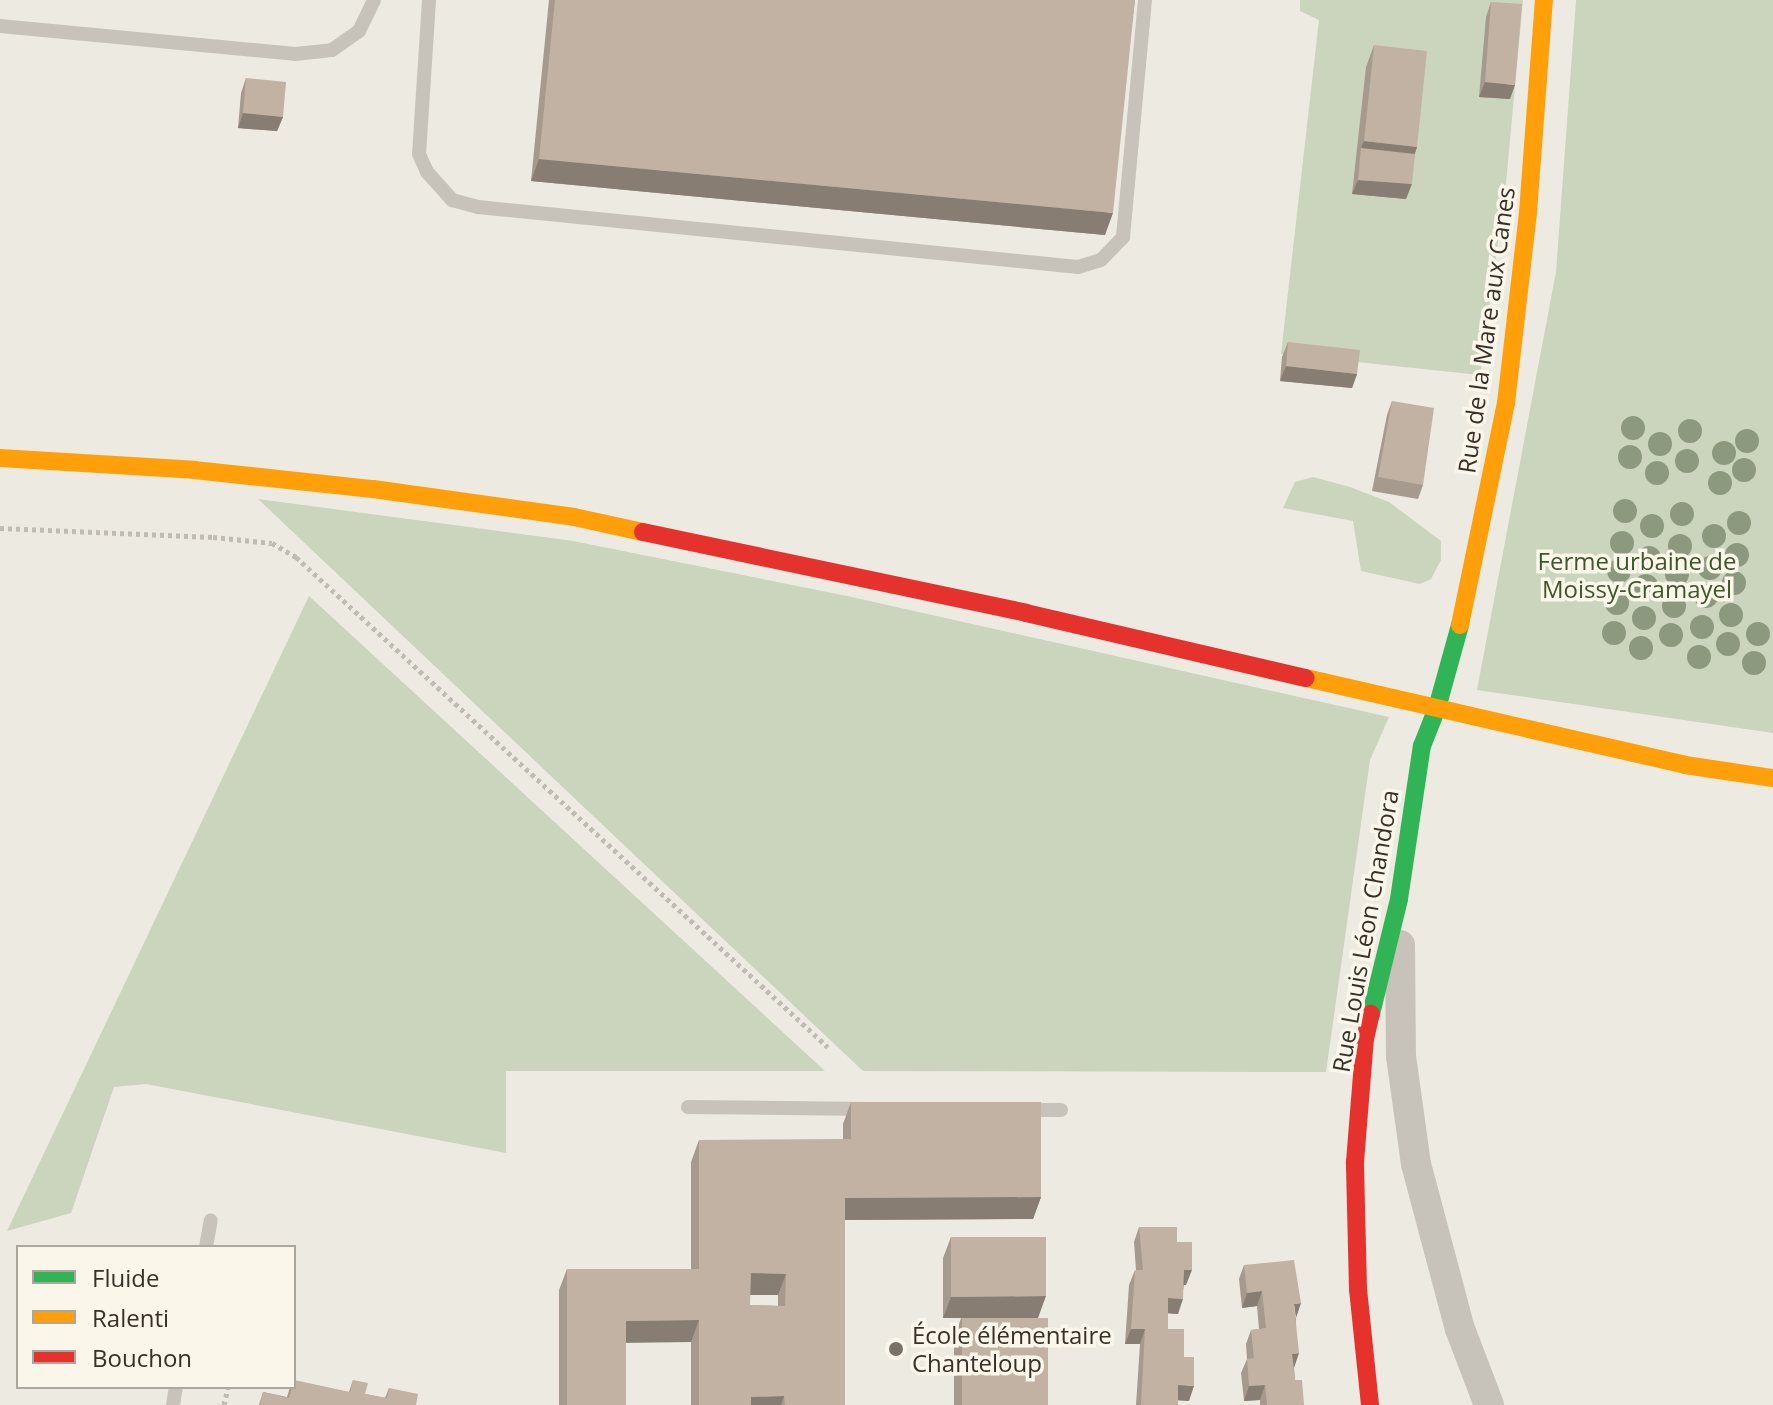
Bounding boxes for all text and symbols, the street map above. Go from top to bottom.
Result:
street label: Rue de la Mare aux Canes [1452,185,1520,475]
park label: Ferme urbaine de Moissy-Cramayel [1538,547,1736,603]
street label: Rue Louis Léon Chandora [1326,788,1404,1074]
legend [16,1245,296,1389]
text: Fluide [92,1261,159,1294]
text: Ralenti [92,1301,169,1334]
place label: École élémentaire Chanteloup [912,1321,1112,1377]
marker: École élémentaire Chanteloup [887,1340,905,1358]
text: Bouchon [92,1341,192,1374]

